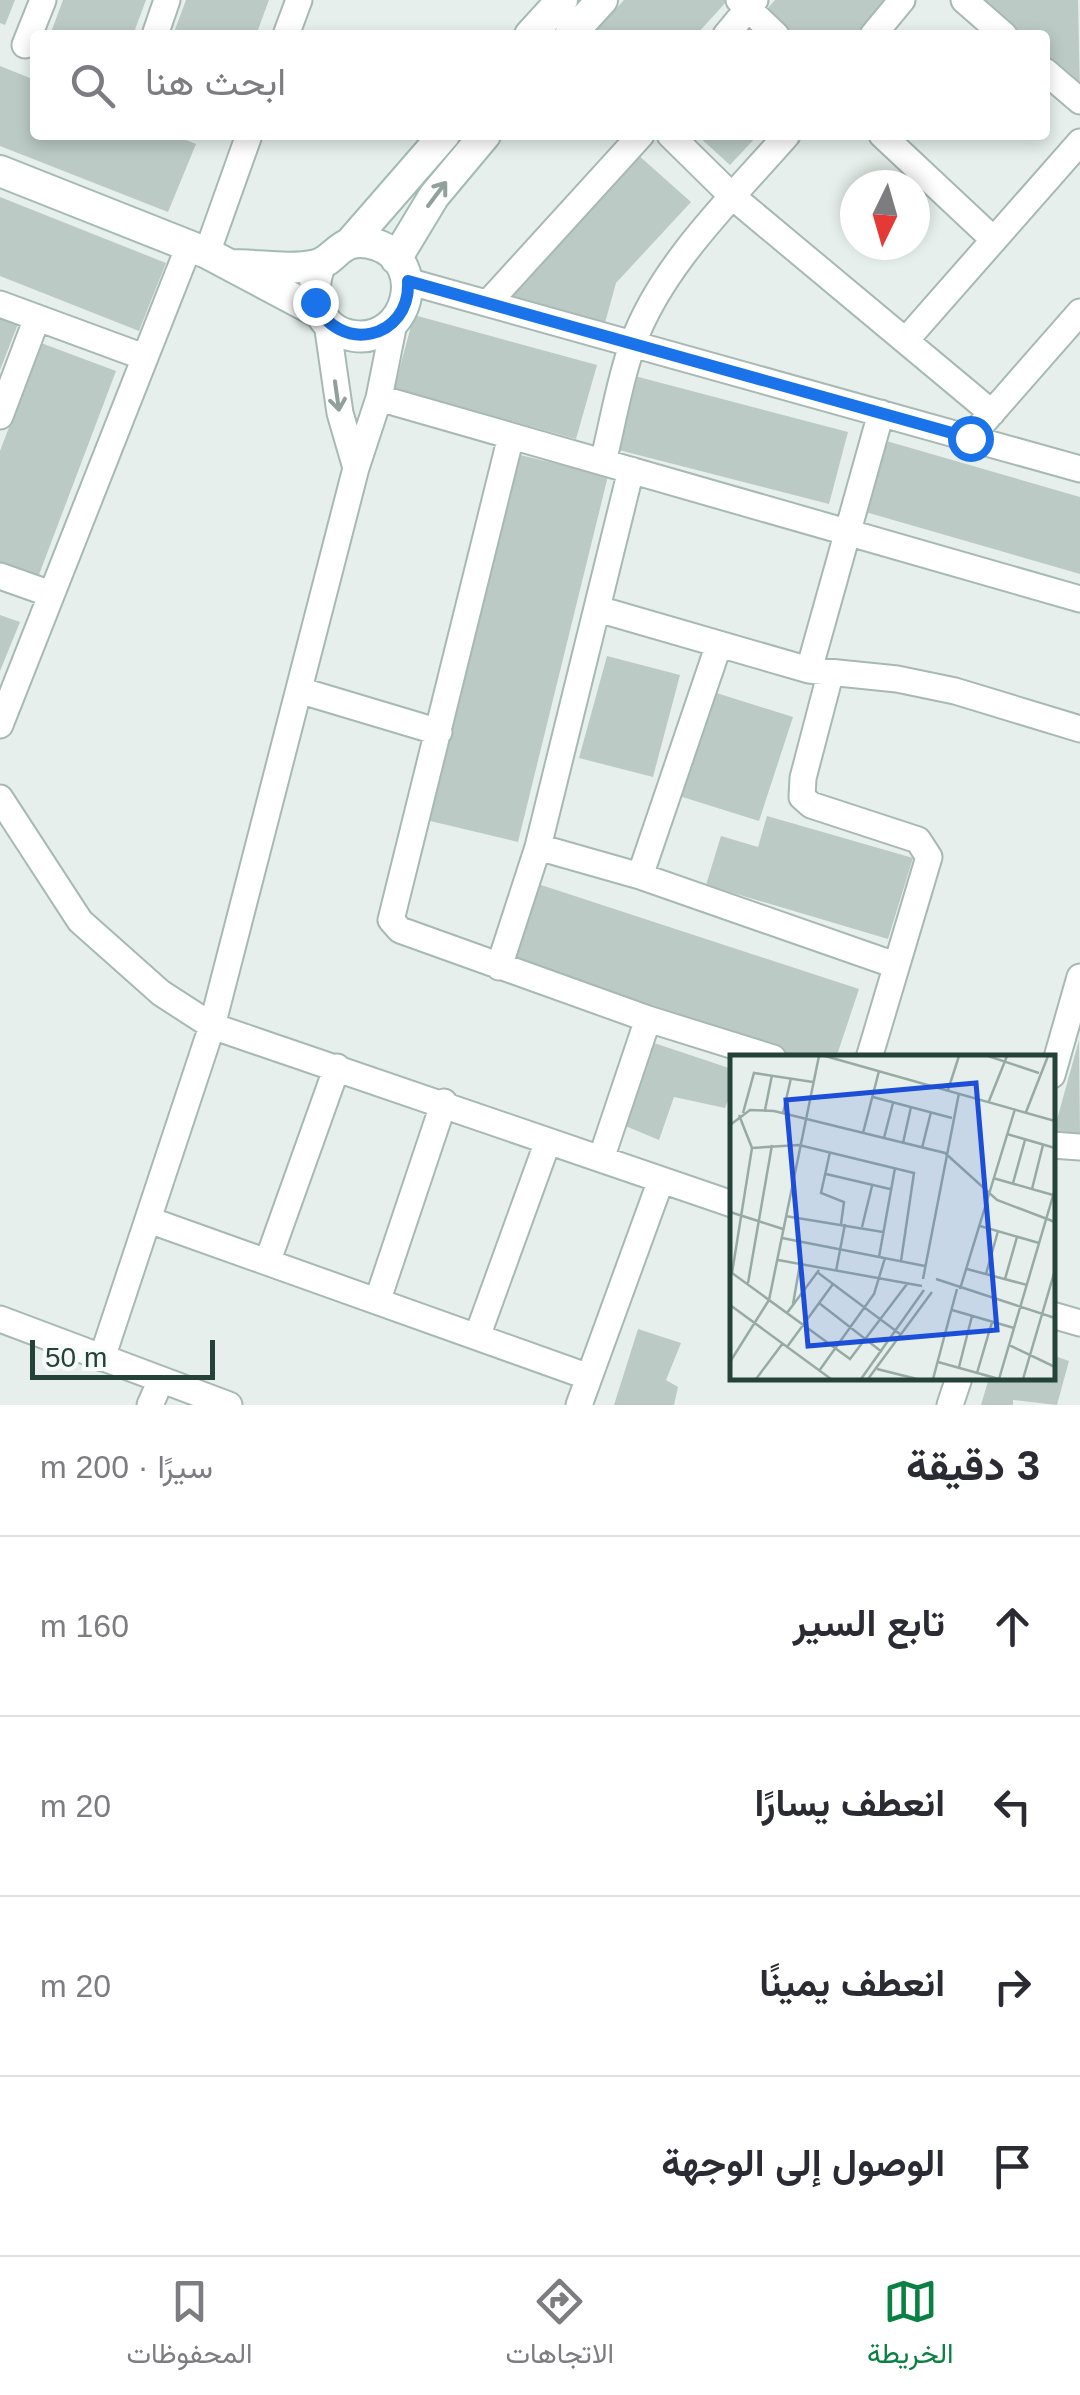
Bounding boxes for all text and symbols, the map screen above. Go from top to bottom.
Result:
search box [30,30,1050,140]
icon: search [65,58,120,113]
text: ابحث هنا [145,61,286,103]
north arrow [840,170,930,260]
one-way arrow [426,181,447,208]
route end [293,280,339,326]
one-way arrow [329,380,347,412]
route start [948,416,994,462]
inset map [730,1055,1055,1380]
scale bar [30,1335,215,1380]
text: 50 m [45,1342,107,1373]
text: 3 دقيقة [906,1442,1040,1489]
text: سيرًا · 200 m [40,1449,213,1485]
icon: ahead [985,1599,1040,1654]
text: تابع السير [793,1602,945,1644]
text: 160 m [40,1608,129,1644]
icon: left [985,1779,1040,1834]
text: انعطف يسارًا [755,1782,945,1824]
text: 20 m [40,1788,111,1824]
icon: right [985,1959,1040,2014]
text: انعطف يمينًا [759,1962,945,2004]
text: 20 m [40,1968,111,2004]
icon: arrive [985,2139,1040,2194]
text: الوصول إلى الوجهة [661,2142,945,2184]
tab: المحفوظات [126,2274,253,2378]
tab: الاتجاهات [505,2274,614,2378]
tab: الخريطة [867,2274,954,2378]

